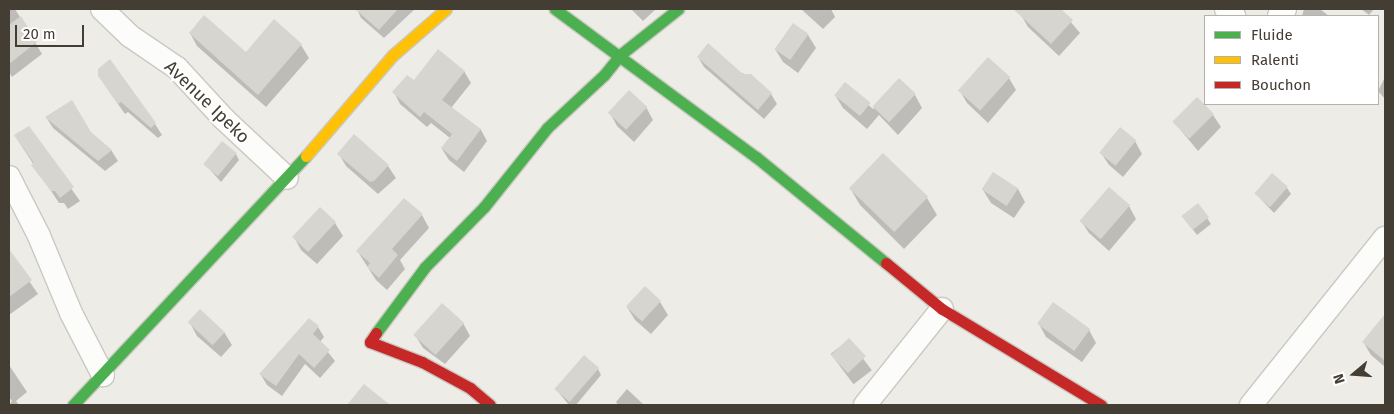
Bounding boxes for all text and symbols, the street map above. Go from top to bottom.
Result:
scale bar [18,15,86,47]
legend [1204,15,1379,105]
text: 20 m [23,25,56,43]
text: Fluide [1251,26,1293,44]
text: Ralenti [1251,51,1299,69]
street label: Avenue Ipeko [160,56,254,148]
text: Bouchon [1251,76,1311,94]
north arrow [1329,349,1379,399]
text: N [1330,372,1349,386]

